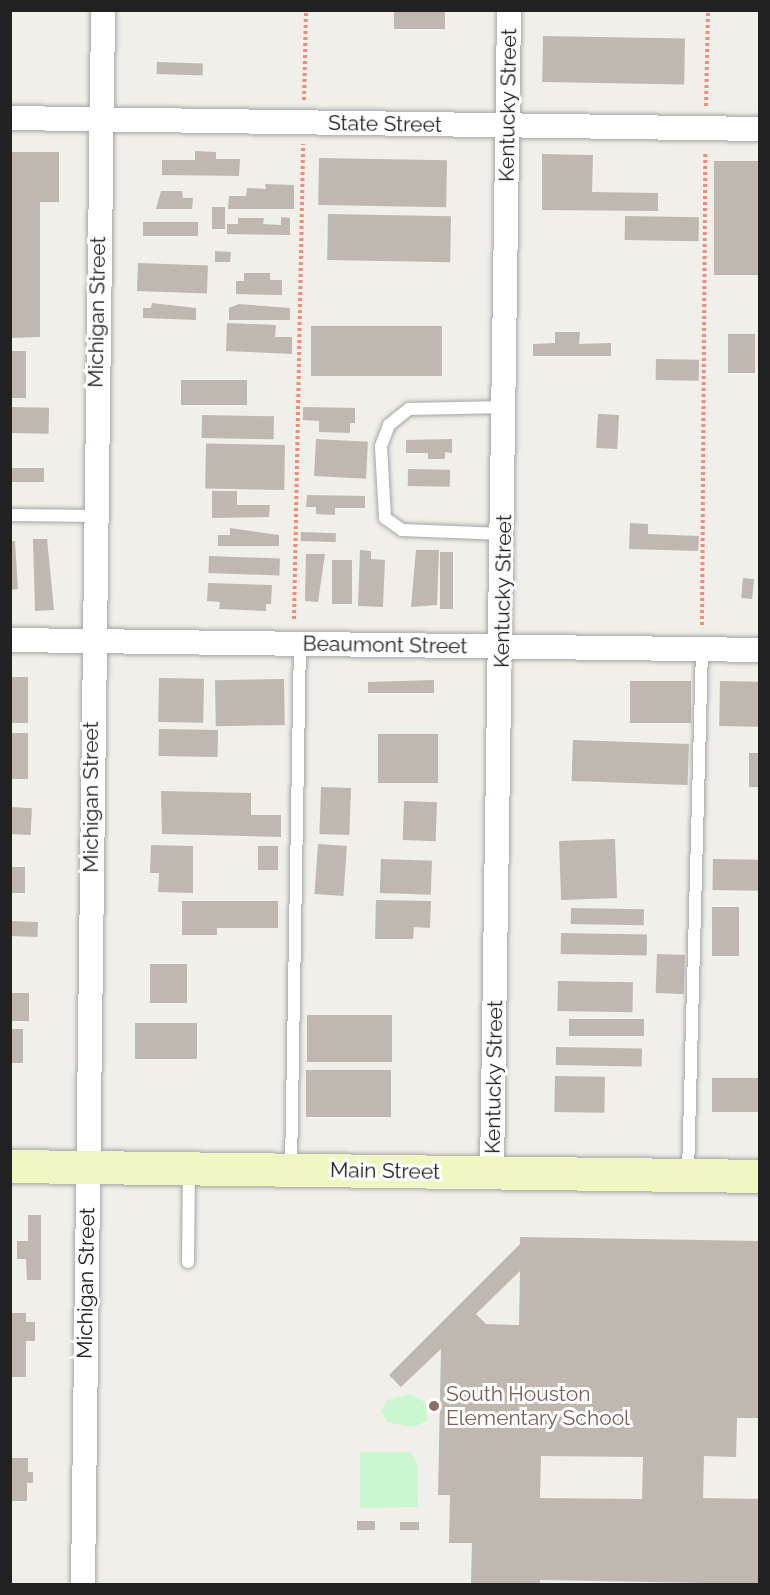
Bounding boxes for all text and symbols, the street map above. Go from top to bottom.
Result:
street label: Kentucky Street [494,28,522,182]
street label: State Street [328,110,442,138]
street label: Michigan Street [83,236,111,388]
street label: Kentucky Street [489,514,517,668]
street label: Beaumont Street [302,631,468,659]
street label: Michigan Street [78,721,104,873]
street label: Kentucky Street [480,1000,508,1154]
street label: Main Street [330,1157,440,1185]
street label: Michigan Street [72,1207,100,1359]
place label: South Houston Elementary School [446,1381,630,1431]
marker: South Houston Elementary School [427,1399,441,1413]

